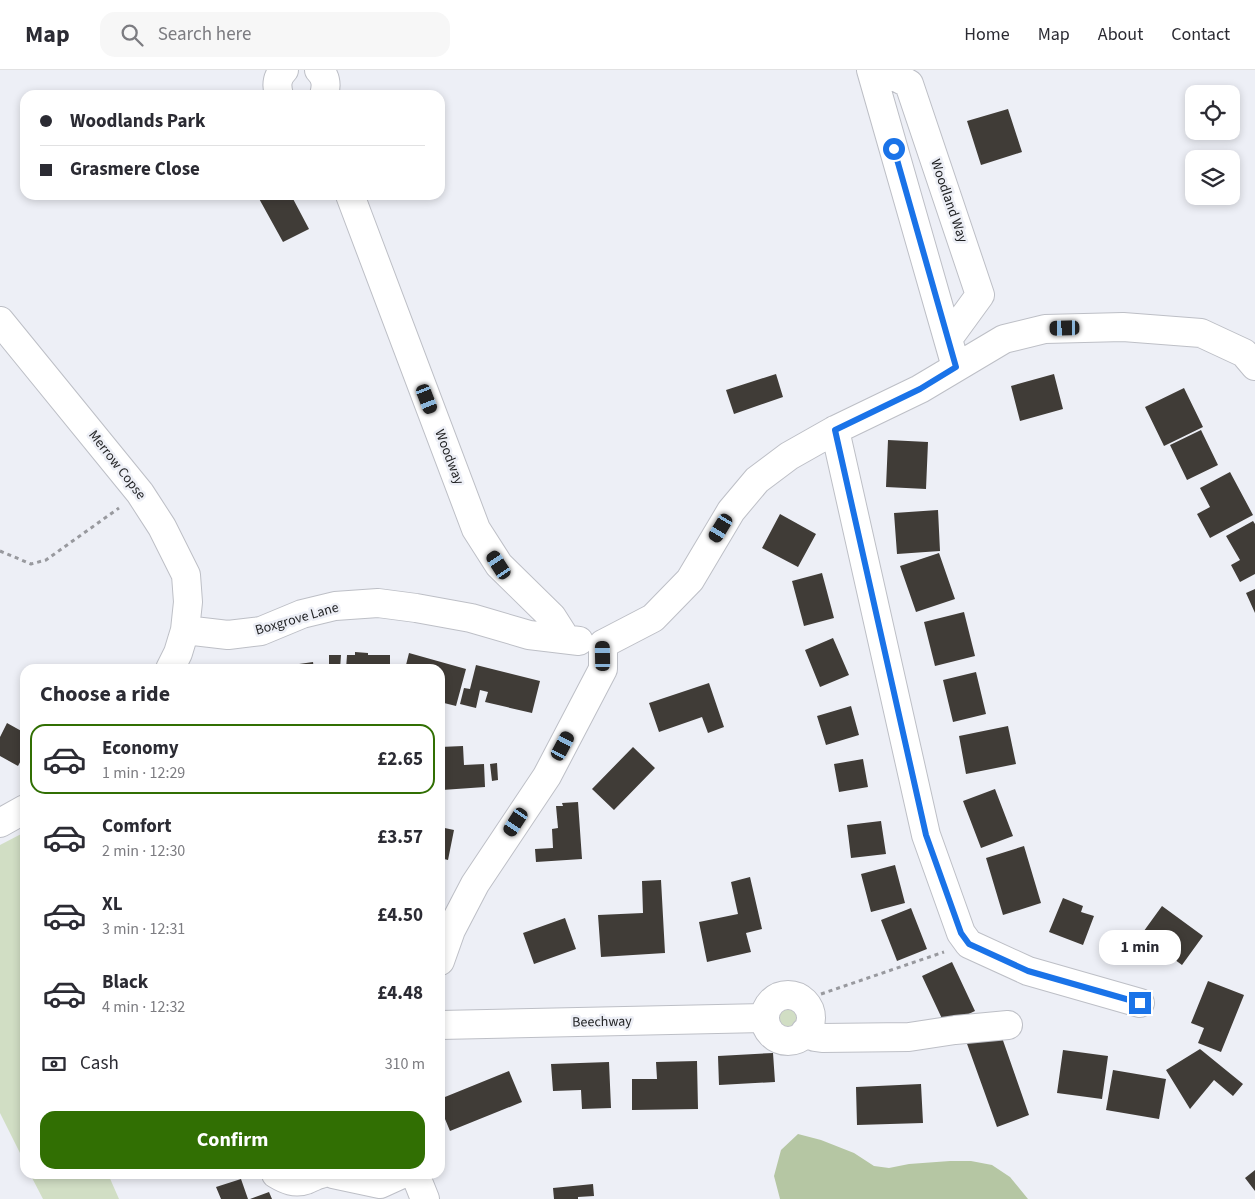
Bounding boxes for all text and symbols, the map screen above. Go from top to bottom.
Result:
search box [100,12,450,57]
text: Map [25,17,70,52]
icon: search [118,21,146,49]
text: Search here [158,21,251,48]
text: Home [964,22,1010,47]
text: Map [1038,22,1070,47]
text: About [1098,22,1143,47]
text: Contact [1171,22,1230,47]
map controls [1185,85,1240,205]
button: locate [1185,85,1240,140]
text: Woodlands Park [70,108,206,135]
route start [883,138,905,160]
button: layers [1185,150,1240,205]
text: Grasmere Close [70,156,200,183]
street label: Woodland Way [925,157,973,246]
car [1049,320,1080,336]
car [414,382,439,416]
street label: Merrow Copse [83,426,151,504]
street label: Woodway [429,427,469,488]
car [706,511,735,545]
car [484,548,513,582]
street label: Boxgrove Lane [253,598,341,640]
car [595,641,610,671]
text: Choose a ride [40,678,170,710]
car [549,729,576,763]
text: Economy [102,735,179,762]
icon: car [42,737,87,782]
text: £2.65 [377,746,423,773]
text: 1 min · 12:29 [102,762,185,784]
car [501,805,530,839]
text: Comfort [102,813,172,840]
icon: car [42,815,87,860]
text: £3.57 [377,824,423,851]
text: 2 min · 12:30 [102,840,185,862]
text: XL [102,891,123,918]
icon: car [42,893,87,938]
text: £4.50 [377,902,423,929]
text: 3 min · 12:31 [102,918,185,940]
callout: 1 min [1099,930,1181,966]
text: 1 min [1121,936,1159,958]
text: Black [102,969,148,996]
icon: car [42,971,87,1016]
text: £4.48 [377,980,423,1007]
route end [1129,992,1151,1014]
text: 4 min · 12:32 [102,996,185,1018]
street label: Beechway [572,1011,632,1033]
icon: cash [40,1050,68,1078]
text: Cash [80,1050,119,1077]
text: 310 m [385,1053,425,1075]
button: Confirm [40,1111,425,1169]

